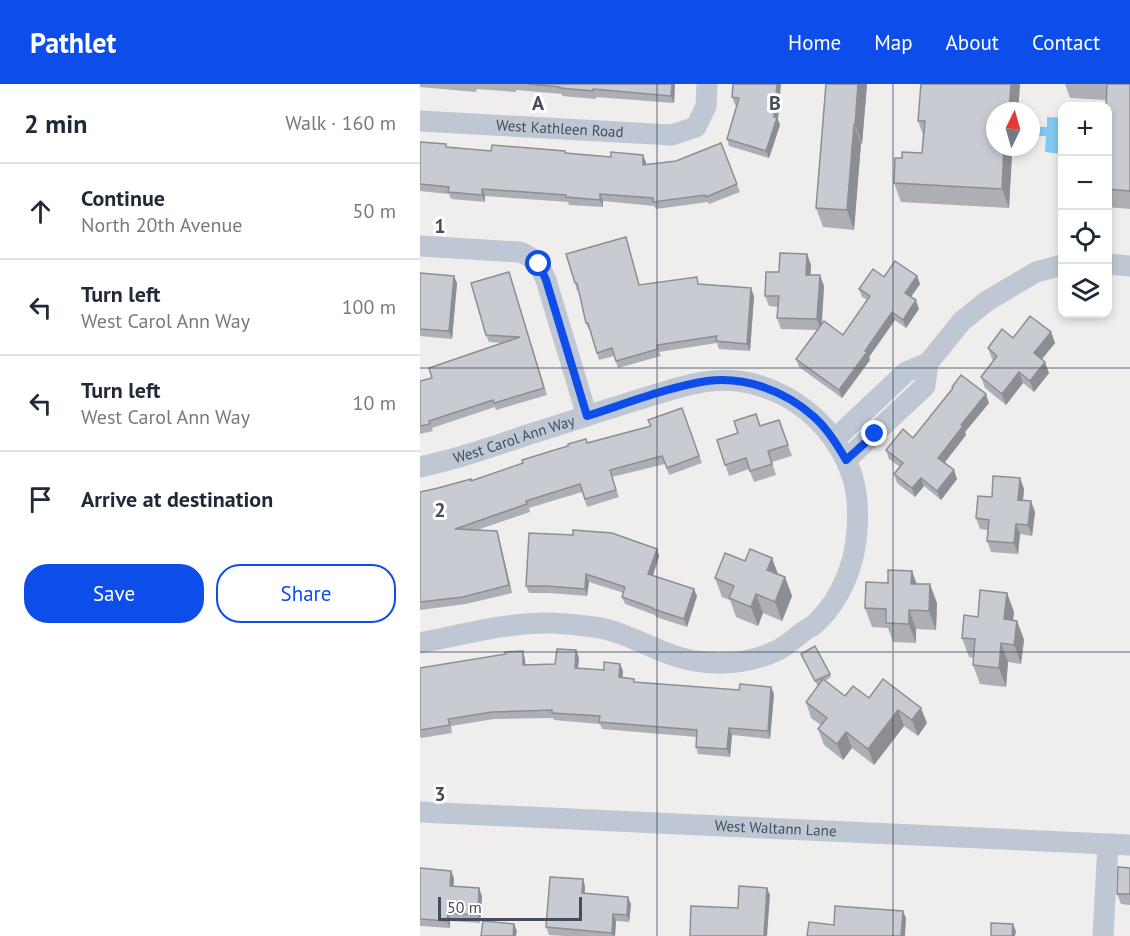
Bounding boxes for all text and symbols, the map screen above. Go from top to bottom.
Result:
text: Pathlet [30,24,116,61]
text: Home [788,29,841,56]
text: Map [874,29,913,56]
text: About [946,29,999,56]
text: Contact [1032,29,1100,56]
text: A [532,90,545,116]
text: B [769,90,781,116]
north arrow [986,102,1040,156]
map controls [1058,102,1112,318]
button: + [1058,102,1112,156]
text: 2 min [24,107,87,140]
text: Walk · 160 m [285,110,396,136]
street label: West Kathleen Road [495,115,624,141]
button: − [1058,156,1112,210]
text: Continue [81,184,165,212]
icon: ahead [24,195,57,228]
text: 50 m [353,198,396,224]
button: locate [1058,210,1112,264]
text: North 20th Avenue [81,212,242,238]
text: 1 [434,213,446,239]
route start [525,250,551,276]
button: layers [1058,264,1112,318]
text: Turn left [81,280,161,308]
icon: left [24,291,57,324]
text: 100 m [342,294,396,320]
text: West Carol Ann Way [81,308,250,334]
text: Turn left [81,376,161,404]
icon: left [24,387,57,420]
text: 10 m [353,390,396,416]
text: West Carol Ann Way [81,404,250,430]
street label: West Carol Ann Way [451,410,577,467]
route end [861,420,887,446]
icon: arrive [24,483,57,516]
text: Arrive at destination [81,485,273,513]
text: 2 [434,497,446,523]
button: Save [24,564,204,623]
button: Share [216,564,396,623]
text: 3 [434,781,446,807]
street label: West Waltann Lane [714,816,837,840]
scale bar [438,894,582,922]
text: 50 m [447,897,482,917]

